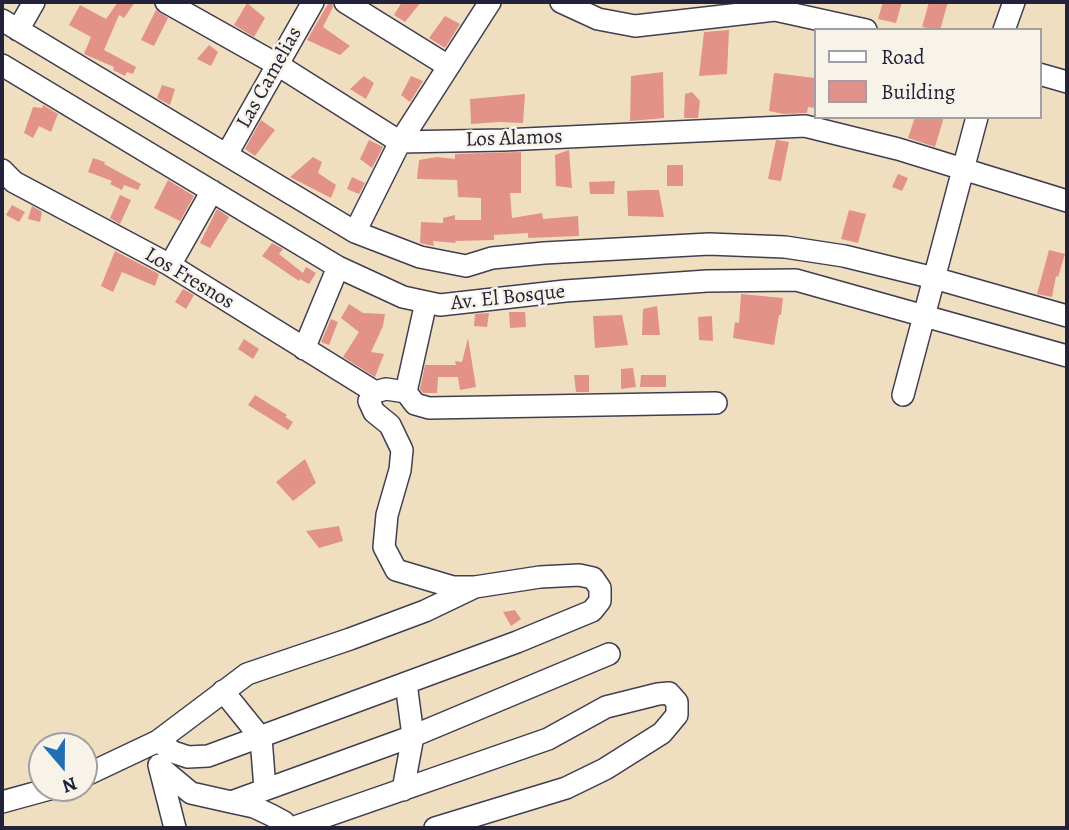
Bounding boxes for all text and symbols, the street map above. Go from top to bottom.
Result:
street label: Las Camelias [232,23,308,133]
legend [814,28,1041,119]
text: Road [881,43,925,71]
text: Building [881,78,955,106]
street label: Los Alamos [465,125,563,153]
street label: Los Fresnos [140,242,238,316]
street label: Av. El Bosque [450,279,566,317]
north arrow [28,732,98,802]
text: N [59,770,80,799]

